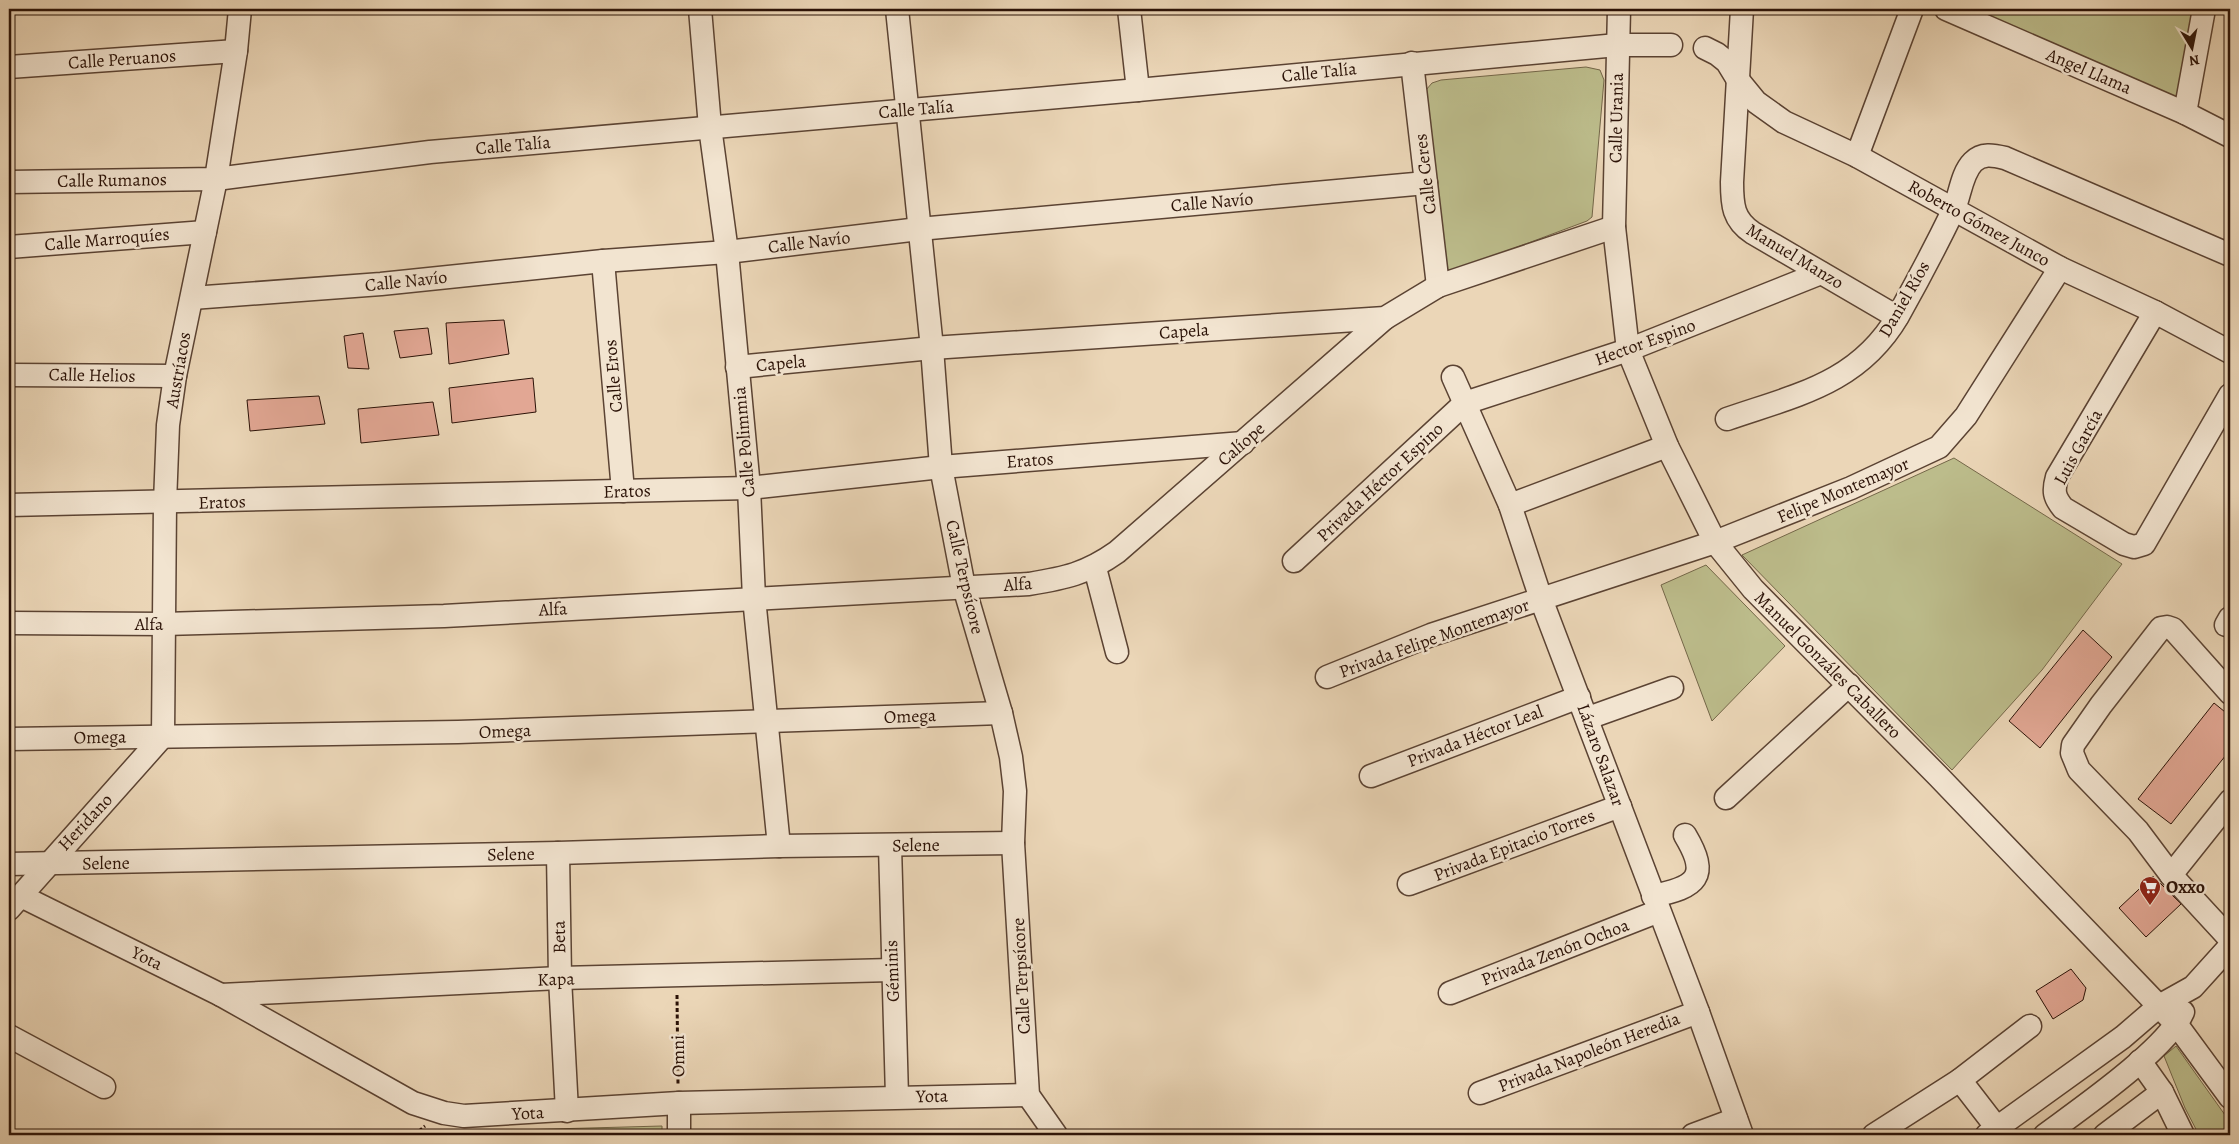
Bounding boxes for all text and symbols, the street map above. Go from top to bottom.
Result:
north arrow [2166,22,2216,72]
street label: Angel Llama [2042,42,2136,100]
street label: Calle Peruanos [67,43,177,75]
text: N [2187,50,2201,71]
street label: Calle Talía [1280,56,1358,88]
street label: Calle Urania [1603,72,1629,163]
street label: Calle Talía [877,94,955,124]
street label: Calle Talía [474,130,552,160]
street label: Calle Ceres [1408,132,1442,216]
street label: Calle Rumanos [57,167,167,193]
street label: Roberto Gómez Junco [1904,174,2054,272]
street label: Calle Navío [1170,186,1254,218]
street label: Manuel Manzo [1742,217,1848,295]
street label: Calle Marroquíes [43,222,171,256]
street label: Calle Navío [766,225,852,259]
street label: Daniel Ríos [1873,257,1935,341]
street label: Calle Navío [364,265,448,297]
street label: Hector Espino [1591,313,1699,371]
street label: Capela [1158,317,1210,345]
street label: Austríacos [159,330,197,411]
street label: Calle Eros [598,339,628,413]
street label: Capela [755,349,808,377]
street label: Calle Helios [48,362,136,388]
street label: Calle Polimmia [727,385,761,498]
street label: Luis García [2048,404,2108,489]
street label: Calíope [1212,417,1270,471]
street label: Privada Héctor Espino [1311,417,1449,547]
street label: Eratos [1006,446,1054,474]
street label: Felipe Montemayor [1773,451,1913,529]
street label: Eratos [603,478,651,504]
street label: Eratos [198,489,246,515]
street label: Calle Terpsícore [940,517,990,637]
street label: Alfa [1002,571,1034,597]
street label: Manuel Gonzáles Caballero [1749,586,1907,744]
street label: Privada Felipe Montemayor [1336,592,1533,684]
street label: Alfa [537,596,569,622]
street label: Alfa [134,612,164,636]
street label: Privada Héctor Leal [1404,699,1547,773]
street label: Lázaro Salazar [1571,700,1631,810]
street label: Omega [883,703,937,729]
street label: Omega [478,718,532,744]
street label: Omega [74,725,127,749]
street label: Heridano [52,788,118,856]
street label: Privada Epitacio Torres [1430,803,1598,887]
street label: Selene [892,833,940,857]
street label: Selene [487,842,535,866]
street label: Selene [82,851,130,875]
supermarket icon: Oxxo [2138,875,2162,906]
place label: Oxxo [2166,875,2205,899]
street label: Privada Zenón Ochoa [1478,913,1633,991]
street label: Calle Terpsícore [1006,917,1036,1035]
street label: Beta [547,920,571,954]
street label: Yota [126,940,167,976]
street label: Géminis [879,940,905,1002]
street label: Kapa [537,966,576,992]
street label: Privada Napoleón Heredia [1495,1006,1684,1098]
street label: Omni [666,1035,690,1077]
street label: Yota [915,1084,949,1108]
street label: Yota [510,1100,545,1126]

